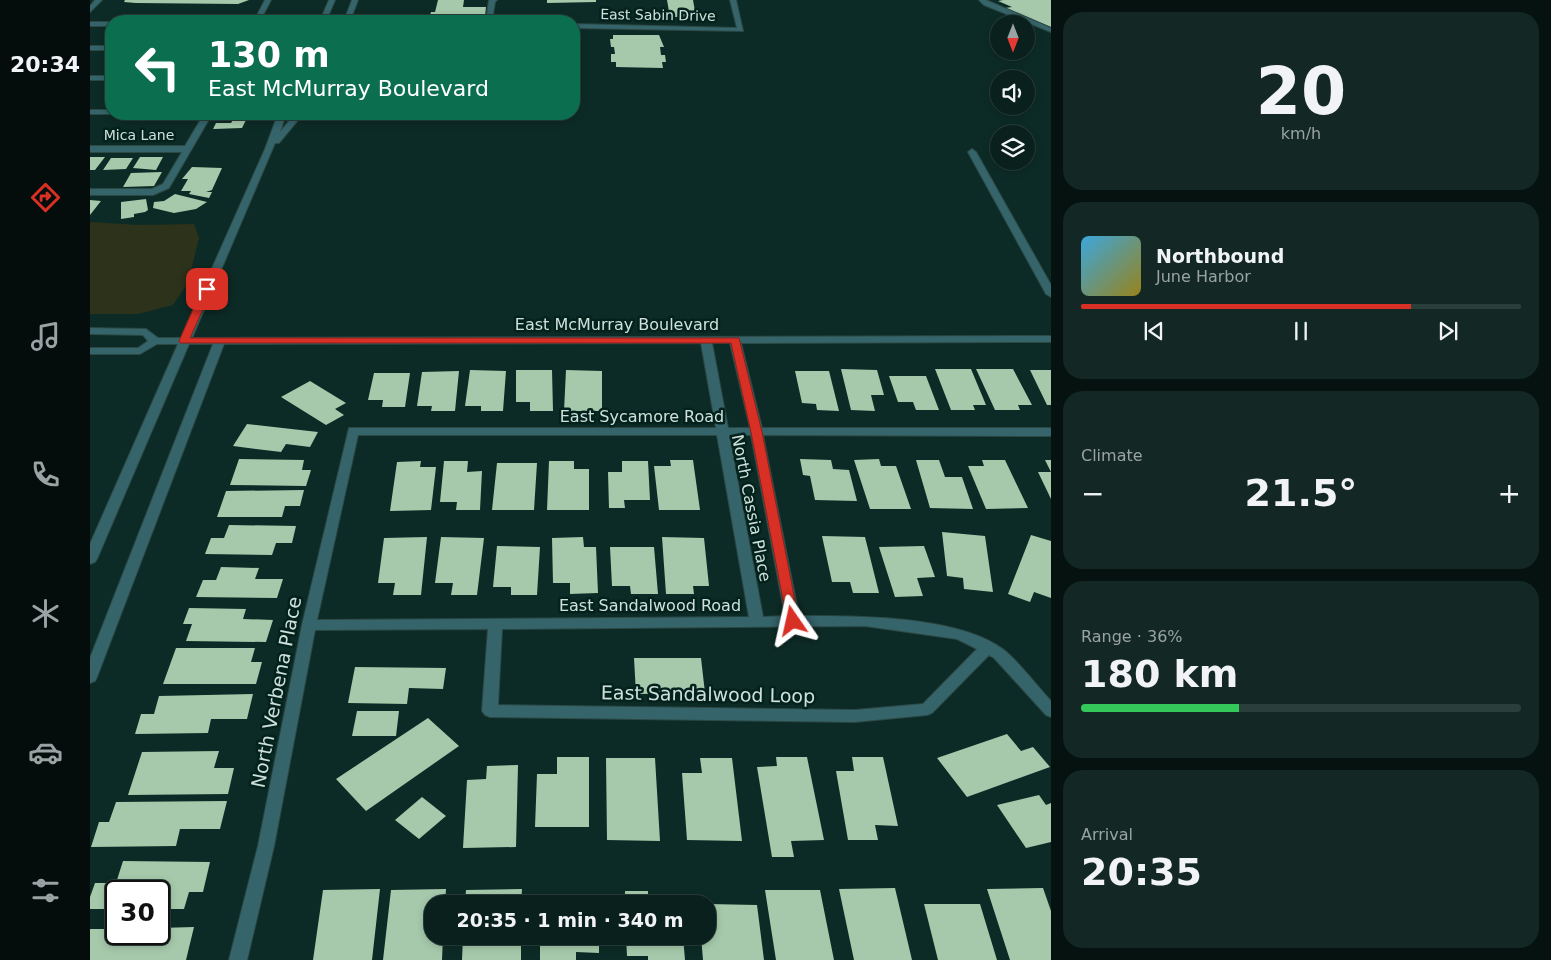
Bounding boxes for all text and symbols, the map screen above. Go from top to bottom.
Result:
street label: East Sabin Drive [600,6,716,24]
north arrow [990,15,1035,60]
map controls [990,15,1035,170]
icon: left [125,35,190,100]
text: 130 m [208,35,330,75]
text: 20:34 [10,52,80,77]
text: 20 [1256,54,1346,129]
button: sound [990,70,1035,115]
text: East McMurray Boulevard [208,76,489,101]
text: km/h [1281,124,1321,143]
button: layers [990,125,1035,170]
street label: Mica Lane [104,127,174,143]
icon: directions [28,180,63,215]
text: Northbound [1156,245,1284,267]
text: June Harbor [1156,267,1251,286]
pin [186,268,228,310]
icon: arrive [193,275,221,303]
street label: East McMurray Boulevard [515,315,719,334]
icon: previous [1140,317,1168,345]
icon: pause [1287,317,1315,345]
icon: next [1434,317,1462,345]
icon: music [28,319,63,354]
street label: East Sycamore Road [560,407,724,426]
street label: North Cassia Place [728,433,775,583]
text: Climate [1081,446,1143,465]
icon: phone [28,457,63,492]
text: 21.5° [1245,471,1357,515]
text: − [1081,477,1104,510]
text: + [1498,477,1521,510]
position arrow [766,594,818,646]
street label: North Verbena Place [247,595,305,789]
icon: climate [28,596,63,631]
street label: East Sandalwood Road [559,596,741,615]
text: Range · 36% [1081,627,1183,646]
text: 180 km [1081,652,1238,696]
street label: East Sandalwood Loop [601,681,815,707]
icon: car [28,735,63,770]
text: Arrival [1081,825,1133,844]
text: 20:35 [1081,850,1202,894]
icon: filters [28,873,63,908]
speed limit sign: 30 [105,880,170,945]
text: 20:35 · 1 min · 340 m [456,909,684,931]

